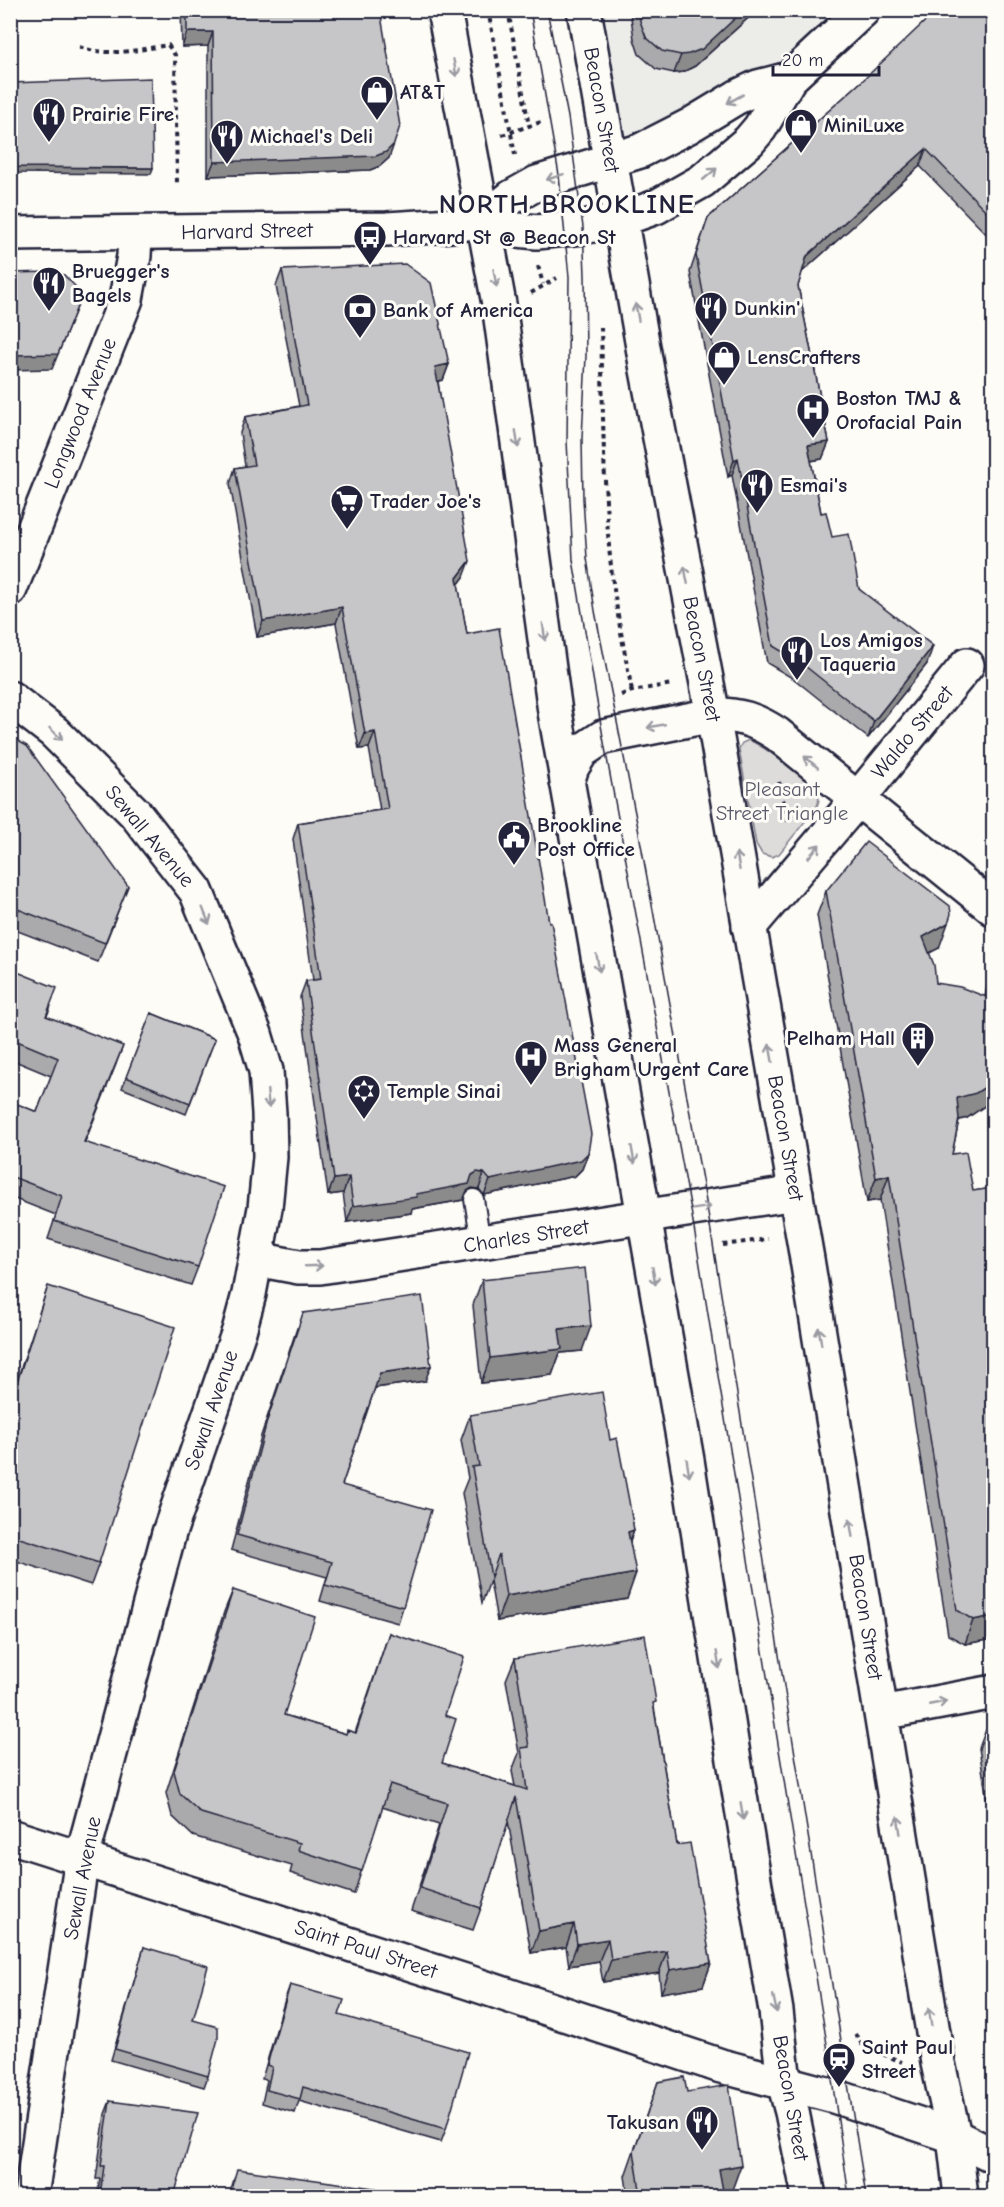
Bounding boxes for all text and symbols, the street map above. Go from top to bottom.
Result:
scale bar [773,39,880,77]
street label: Beacon Street [579,45,625,176]
text: 20 m [782,50,823,71]
one-way arrow [449,58,460,77]
shop icon: AT&T [359,74,395,121]
place label: AT&T [400,80,445,104]
one-way arrow [726,94,744,105]
restaurant icon: Prairie Fire [31,96,67,143]
place label: Prairie Fire [72,102,174,126]
shop icon: MiniLuxe [783,107,819,154]
place label: MiniLuxe [824,113,904,137]
restaurant icon: Michael's Deli [209,118,245,165]
place label: Michael's Deli [250,124,373,148]
one-way arrow [702,167,717,181]
one-way arrow [546,172,565,183]
district label: NORTH BROOKLINE [439,189,695,220]
street label: Harvard Street [181,218,314,244]
bus stop icon: Harvard St @ Beacon St [352,219,388,266]
place label: Harvard St @ Beacon St [393,225,617,249]
place label: Bruegger's Bagels [72,259,170,307]
restaurant icon: Bruegger's Bagels [31,265,67,312]
one-way arrow [490,268,501,287]
restaurant icon: Dunkin' [693,290,729,337]
bank icon: Bank of America [342,292,378,339]
place label: Dunkin' [734,296,800,320]
place label: Bank of America [383,298,533,322]
one-way arrow [632,303,643,323]
street label: Longwood Avenue [39,334,121,492]
shop icon: LensCrafters [706,339,742,386]
place label: LensCrafters [747,345,860,369]
place label: Boston TMJ & Orofacial Pain [836,386,962,434]
hospital icon: Boston TMJ & Orofacial Pain [795,392,831,439]
one-way arrow [511,428,522,448]
restaurant icon: Esmai's [739,467,775,514]
place label: Esmai's [780,473,847,497]
supermarket icon: Trader Joe's [329,483,365,530]
place label: Trader Joe's [370,489,481,513]
one-way arrow [680,566,691,586]
street label: Beacon Street [678,594,726,725]
one-way arrow [539,621,550,641]
place label: Los Amigos Taqueria [820,628,923,676]
restaurant icon: Los Amigos Taqueria [779,634,815,681]
street label: Waldo Street [866,680,958,783]
one-way arrow [646,721,666,732]
one-way arrow [48,727,63,741]
one-way arrow [804,756,820,769]
park label: Pleasant Street Triangle [716,777,848,825]
street label: Sewall Avenue [101,780,199,892]
place label: Brookline Post Office [537,813,635,861]
public building icon: Brookline Post Office [496,819,532,866]
one-way arrow [808,843,821,859]
one-way arrow [732,851,743,871]
one-way arrow [201,906,212,924]
one-way arrow [593,952,604,972]
building icon: Pelham Hall [900,1020,936,1067]
place label: Pelham Hall [787,1026,895,1050]
place label: Mass General Brigham Urgent Care [554,1033,749,1081]
hospital icon: Mass General Brigham Urgent Care [513,1039,549,1086]
one-way arrow [765,1043,776,1063]
synagogue icon: Temple Sinai [346,1073,382,1120]
street label: Beacon Street [763,1073,809,1204]
place label: Temple Sinai [387,1079,501,1103]
one-way arrow [263,1089,274,1109]
one-way arrow [628,1144,639,1164]
one-way arrow [691,1202,711,1213]
street label: Charles Street [462,1214,591,1258]
one-way arrow [304,1261,324,1272]
one-way arrow [649,1265,660,1285]
one-way arrow [814,1327,825,1346]
street label: Sewall Avenue [179,1347,243,1473]
one-way arrow [683,1457,694,1477]
one-way arrow [846,1519,857,1539]
street label: Beacon Street [844,1552,888,1682]
one-way arrow [713,1650,724,1670]
one-way arrow [927,1697,947,1708]
one-way arrow [737,1801,748,1821]
street label: Sewall Avenue [58,1814,106,1942]
one-way arrow [894,1815,905,1835]
street label: Saint Paul Street [292,1915,441,1984]
one-way arrow [769,1994,781,2013]
one-way arrow [925,2008,936,2027]
street label: Beacon Street [768,2033,814,2164]
place label: Saint Paul Street [862,2035,953,2083]
station icon: Saint Paul Street [821,2041,857,2088]
restaurant icon: Takusan [684,2104,720,2151]
place label: Takusan [607,2110,679,2134]

